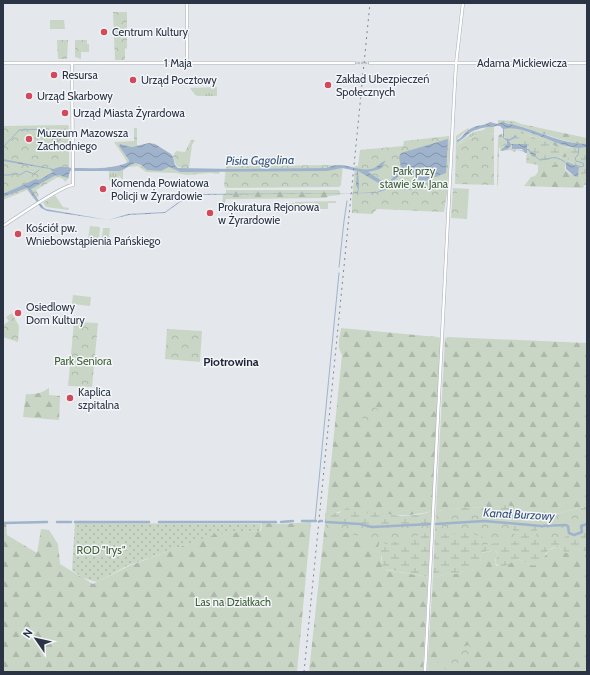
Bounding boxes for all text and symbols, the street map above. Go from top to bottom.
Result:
place label: Centrum Kultury [112,25,189,39]
marker: Centrum Kultury [99,27,109,37]
street label: 1 Maja [164,56,193,70]
street label: Adama Mickiewicza [477,56,568,70]
place label: Resursa [62,68,98,82]
marker: Resursa [49,70,59,80]
place label: Zakład Ubezpieczeń Społecznych [336,72,429,99]
place label: Urząd Pocztowy [141,73,217,87]
marker: Urząd Pocztowy [128,75,138,85]
marker: Zakład Ubezpieczeń Społecznych [323,80,333,90]
place label: Urząd Skarbowy [37,89,113,103]
marker: Urząd Skarbowy [24,91,34,101]
place label: Urząd Miasta Żyrardowa [73,106,185,120]
marker: Urząd Miasta Żyrardowa [60,108,70,118]
place label: Muzeum Mazowsza Zachodniego [37,126,129,153]
marker: Muzeum Mazowsza Zachodniego [24,134,34,144]
water label: Pisia Gągolina [225,152,295,168]
park label: Park przy stawie św. Jana [380,164,449,191]
place label: Komenda Powiatowa Policji w Żyrardowie [111,176,209,203]
marker: Komenda Powiatowa Policji w Żyrardowie [98,184,108,194]
place label: Prokuratura Rejonowa w Żyrardowie [218,200,320,227]
marker: Prokuratura Rejonowa w Żyrardowie [205,208,215,218]
place label: Kościół pw. Wniebowstąpienia Pańskiego [26,221,161,248]
marker: Kościół pw. Wniebowstąpienia Pańskiego [13,229,23,239]
place label: Osiedlowy Dom Kultury [26,300,85,327]
marker: Osiedlowy Dom Kultury [13,308,23,318]
park label: Park Seniora [54,354,112,368]
district label: Piotrowina [203,354,259,369]
place label: Kaplica szpitalna [78,385,120,412]
marker: Kaplica szpitalna [65,393,75,403]
water label: Kanał Burzowy [483,505,556,523]
park label: ROD "Irys" [77,543,126,557]
park label: Las na Działkach [195,595,271,609]
north arrow [16,619,56,659]
text: N [20,626,36,641]

